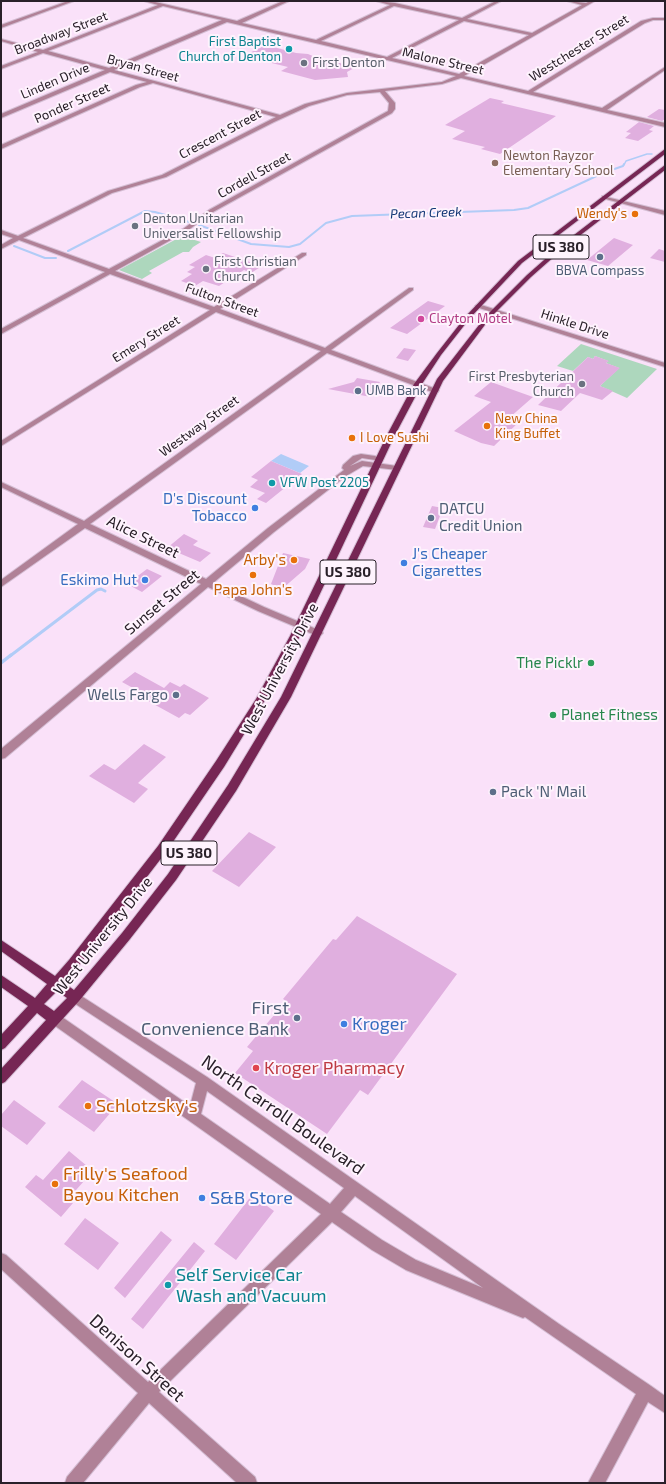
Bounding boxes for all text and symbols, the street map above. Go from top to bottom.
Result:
street label: Broadway Street [12,8,110,58]
street label: Westchester Street [526,11,632,85]
place label: First Baptist Church of Denton [179,34,281,65]
marker: First Baptist Church of Denton [284,44,294,54]
street label: Malone Street [401,44,485,78]
street label: Bryan Street [105,51,181,85]
place label: First Denton [312,55,385,71]
marker: First Denton [299,58,309,68]
street label: Linden Drive [18,60,92,102]
street label: Ponder Street [32,79,112,127]
street label: Crescent Street [176,106,264,162]
place label: Newton Rayzor Elementary School [503,148,614,179]
street label: Cordell Street [215,149,293,201]
marker: Newton Rayzor Elementary School [490,158,500,168]
water label: Pecan Creek [390,204,462,222]
place label: Wendy's [577,206,627,222]
marker: Wendy's [630,209,640,219]
place label: Denton Unitarian Universalist Fellowship [143,211,281,242]
marker: Denton Unitarian Universalist Fellowship [130,221,140,231]
road number: US 380 [533,235,589,259]
marker: BBVA Compass [595,252,605,262]
place label: First Christian Church [214,254,297,285]
place label: BBVA Compass [556,263,644,279]
marker: First Christian Church [201,264,211,274]
street label: Fulton Street [183,280,261,320]
street label: Hinkle Drive [539,306,611,342]
place label: Clayton Motel [429,311,512,327]
street label: Emery Street [109,312,183,366]
marker: Clayton Motel [416,314,426,324]
place label: First Presbyterian Church [469,369,574,400]
marker: First Presbyterian Church [577,379,587,389]
place label: UMB Bank [366,383,426,399]
marker: UMB Bank [353,386,363,396]
street label: Westway Street [156,392,242,460]
place label: New China King Buffet [495,411,560,442]
marker: New China King Buffet [482,421,492,431]
place label: I Love Sushi [360,430,429,446]
marker: I Love Sushi [347,433,357,443]
place label: VFW Post 2205 [280,475,369,491]
marker: VFW Post 2205 [267,478,277,488]
place label: D's Discount Tobacco [163,490,247,525]
place label: DATCU Credit Union [439,500,522,535]
marker: D's Discount Tobacco [250,503,260,513]
street label: Alice Street [104,512,182,562]
marker: DATCU Credit Union [426,513,436,523]
place label: J's Cheaper Cigarettes [412,545,488,580]
place label: Arby's [243,551,286,569]
marker: Arby's [289,555,299,565]
marker: J's Cheaper Cigarettes [399,558,409,568]
road number: US 380 [320,560,376,584]
street label: Sunset Street [121,566,203,638]
marker: Papa John's [248,570,258,580]
place label: Eskimo Hut [60,571,137,589]
marker: Eskimo Hut [140,575,150,585]
place label: Papa John's [214,581,292,599]
street label: West University Drive [238,600,322,738]
place label: The Picklr [516,654,583,672]
marker: The Picklr [586,658,596,668]
place label: Wells Fargo [87,686,168,704]
marker: Wells Fargo [171,690,181,700]
place label: Planet Fitness [561,706,658,724]
marker: Planet Fitness [548,710,558,720]
place label: Pack 'N' Mail [501,783,586,801]
marker: Pack 'N' Mail [488,787,498,797]
road number: US 380 [161,841,217,865]
street label: West University Drive [50,873,156,999]
place label: First Convenience Bank [141,997,289,1040]
marker: First Convenience Bank [292,1013,302,1023]
place label: Kroger [352,1013,407,1035]
marker: Kroger [339,1019,349,1029]
street label: North Carroll Boulevard [197,1051,369,1179]
place label: Kroger Pharmacy [264,1057,405,1079]
marker: Kroger Pharmacy [251,1063,261,1073]
place label: Schlotzsky's [96,1095,198,1117]
marker: Schlotzsky's [83,1101,93,1111]
place label: Frilly's Seafood Bayou Kitchen [63,1163,188,1206]
marker: Frilly's Seafood Bayou Kitchen [50,1179,60,1189]
place label: S&B Store [210,1187,293,1209]
marker: S&B Store [197,1193,207,1203]
place label: Self Service Car Wash and Vacuum [176,1264,326,1306]
marker: Self Service Car Wash and Vacuum [163,1280,173,1290]
street label: Denison Street [85,1310,189,1406]

